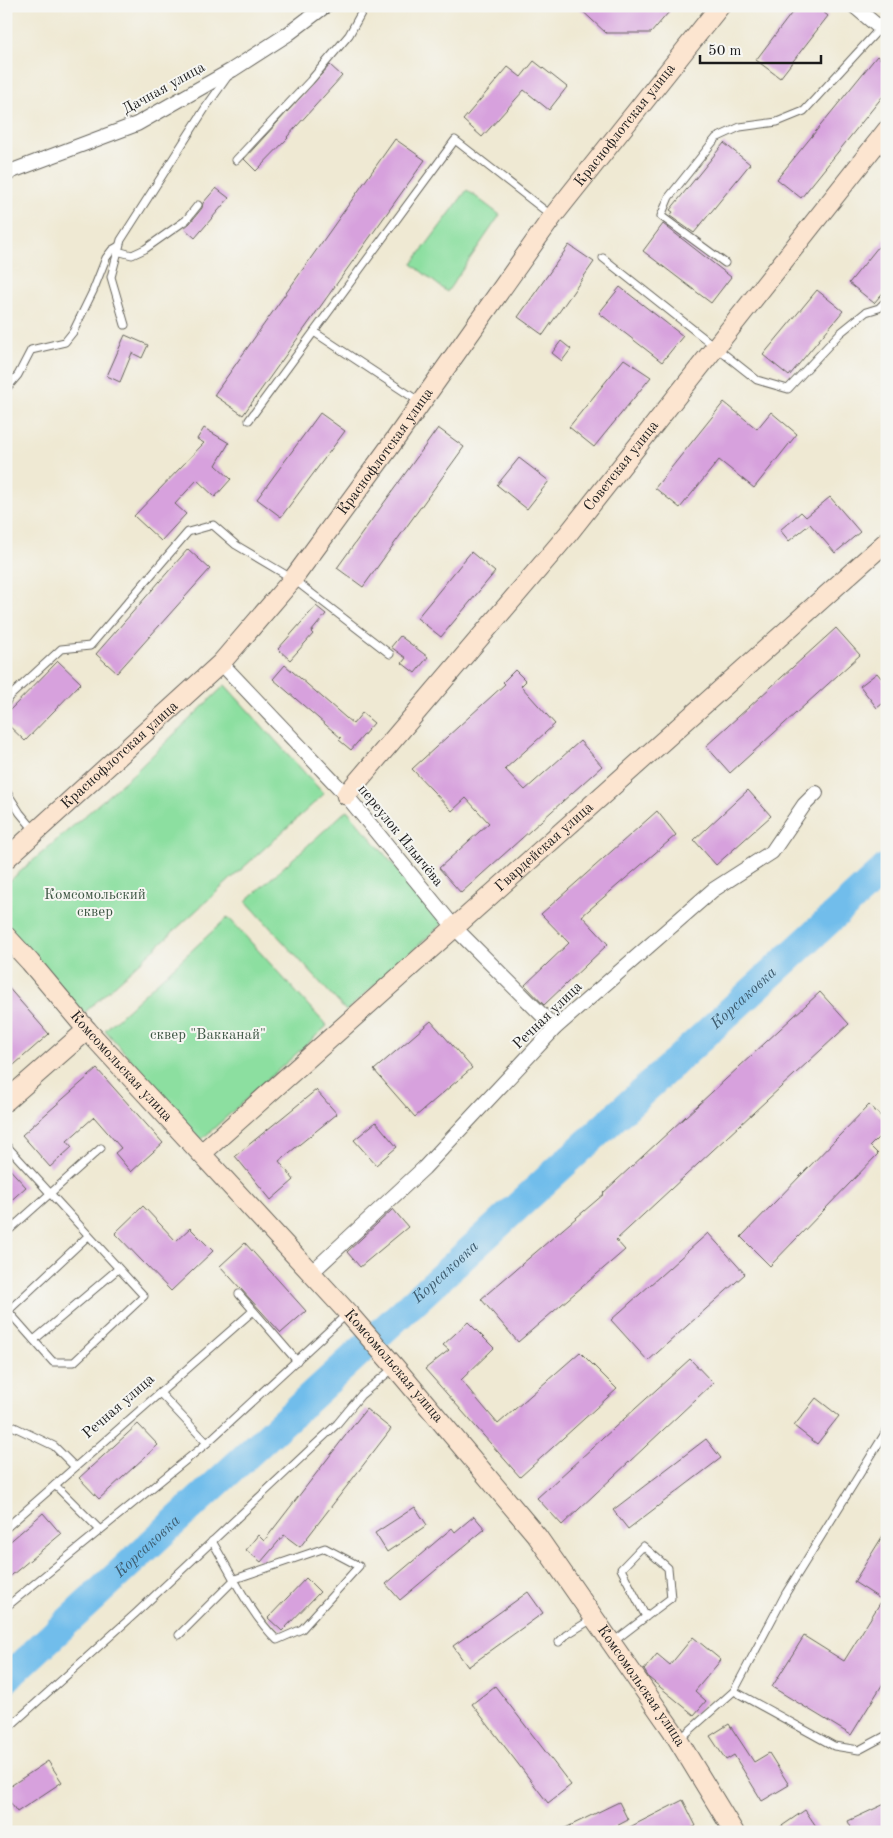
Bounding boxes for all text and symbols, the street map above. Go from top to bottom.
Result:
scale bar [700,32,822,64]
text: 50 m [708,44,742,59]
street label: Дачная улица [120,60,208,118]
street label: Краснофлотская улица [572,61,679,190]
street label: Краснофлотская улица [335,385,437,518]
street label: Советская улица [581,418,662,514]
street label: Краснофлотская улица [58,698,182,812]
street label: переулок Ильичёва [355,782,446,890]
street label: Гвардейская улица [492,799,597,895]
park label: Комсомольский сквер [44,888,146,920]
water label: Корсаковка [707,964,780,1033]
street label: Речная улица [511,979,586,1053]
street label: Комсомольская улица [67,1008,175,1125]
park label: сквер "Вакканай" [150,1028,266,1043]
water label: Корсаковка [409,1238,482,1307]
street label: Комсомольская улица [341,1307,446,1426]
street label: Речная улица [80,1372,158,1442]
water label: Корсаковка [111,1512,184,1582]
street label: Комсомольская улица [594,1623,688,1750]

